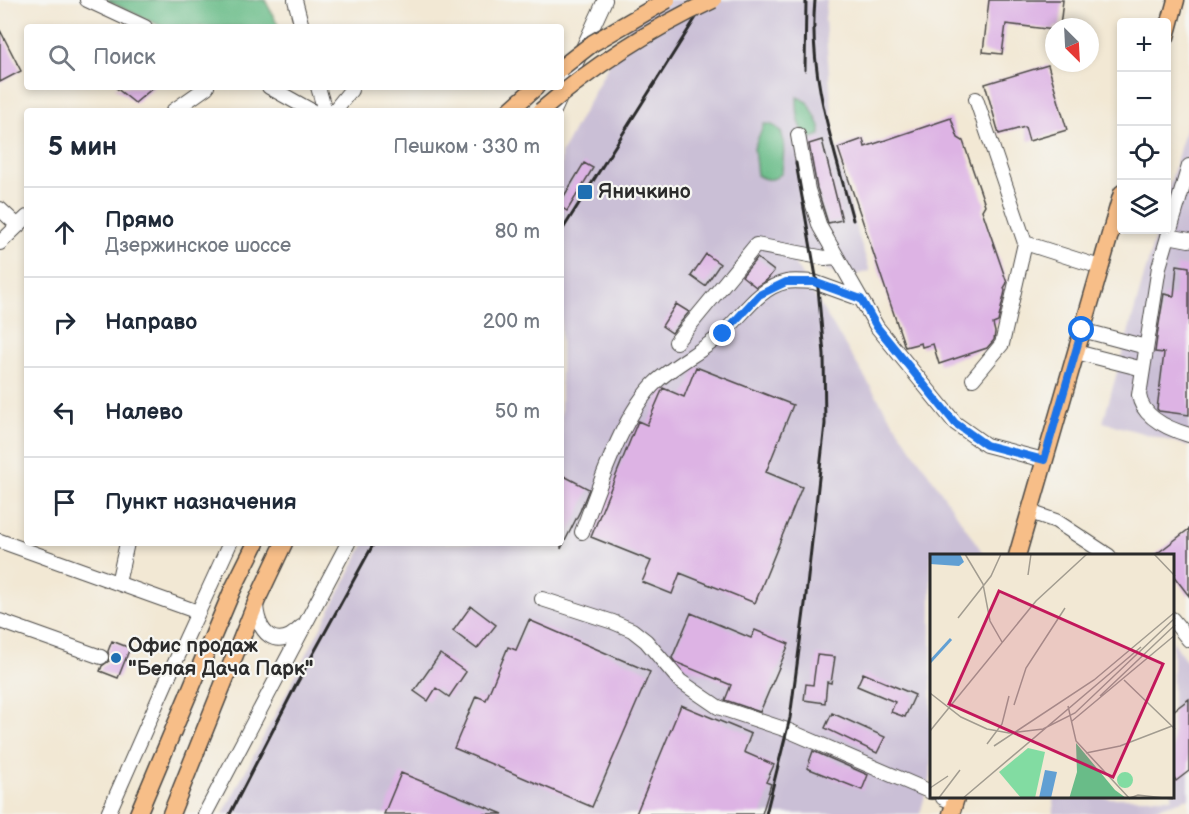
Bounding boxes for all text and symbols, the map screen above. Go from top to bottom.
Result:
north arrow [1045,18,1099,72]
map controls [1117,18,1171,234]
button: + [1117,18,1171,72]
search box [24,24,564,90]
icon: search [45,41,78,74]
text: Поиск [93,44,156,71]
button: − [1117,72,1171,126]
button: locate [1117,126,1171,180]
text: 5 мин [48,132,117,163]
text: Пешком · 330 m [393,135,540,159]
place label: Яничкино [598,180,691,204]
button: layers [1117,180,1171,234]
marker: Яничкино [576,183,594,201]
text: Прямо [105,207,174,234]
icon: ahead [48,216,81,249]
text: 80 m [495,220,540,244]
text: Дзержинское шоссе [105,234,291,258]
icon: right [48,306,81,339]
text: Направо [105,309,197,336]
text: 200 m [483,310,540,334]
route start [1068,316,1094,342]
route end [709,320,735,346]
icon: left [48,396,81,429]
text: Налево [105,399,183,426]
text: 50 m [495,400,540,424]
icon: arrive [48,486,81,519]
text: Пункт назначения [105,489,297,516]
inset map [930,554,1174,799]
place label: Офис продаж "Белая Дача Парк" [128,634,313,681]
marker: Офис продаж "Белая Дача Парк" [109,651,123,665]

